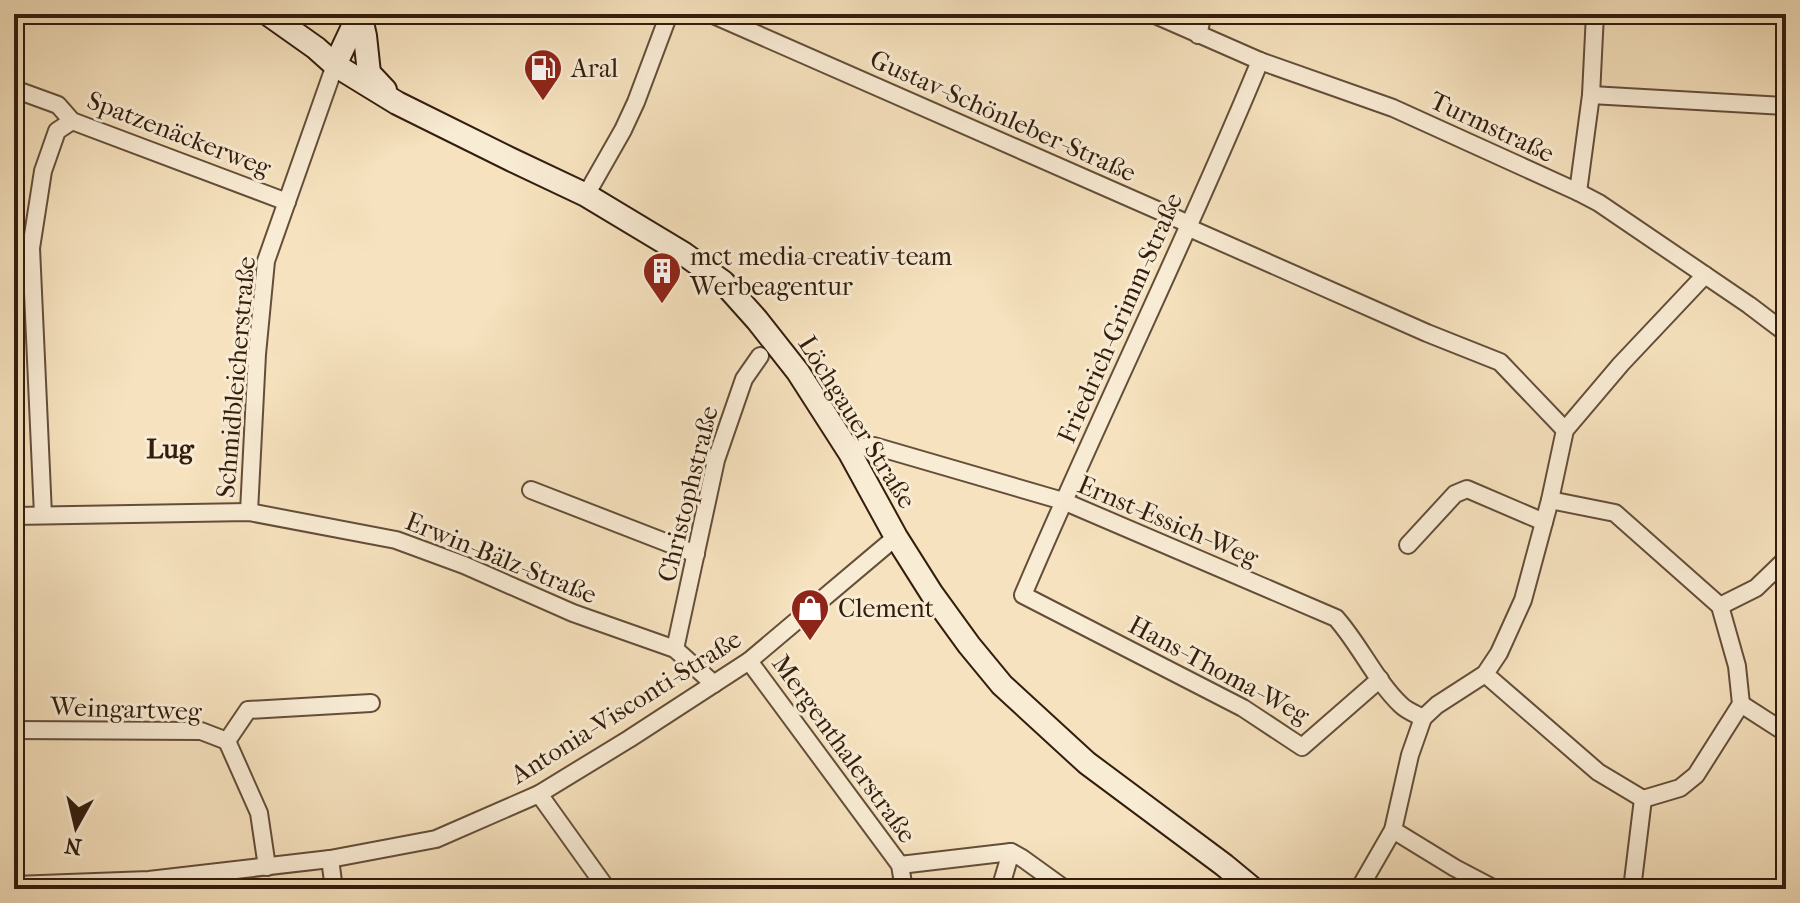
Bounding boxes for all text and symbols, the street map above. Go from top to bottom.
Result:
street label: Gustav-Schönleber-Straße [865,43,1141,189]
fuel station icon: Aral [522,47,564,102]
place label: Aral [570,53,618,84]
street label: Spatzenäckerweg [83,85,276,184]
street label: Turmstraße [1425,85,1559,169]
street label: Friedrich-Grimm-Straße [1051,188,1189,448]
place label: mct media-creativ-team Werbeagentur [689,241,953,302]
building icon: mct media-creativ-team Werbeagentur [641,250,683,305]
street label: Schmidbleicherstraße [210,255,262,499]
street label: Löchgauer Straße [791,330,923,514]
street label: Christophstraße [651,403,725,585]
district label: Lug [146,432,195,465]
street label: Ernst-Essich-Weg [1073,469,1264,573]
street label: Erwin-Bälz-Straße [401,506,601,610]
shop icon: Clement [789,587,831,642]
place label: Clement [838,593,935,624]
street label: Hans-Thoma-Weg [1123,609,1316,731]
street label: Antonia-Visconti-Straße [504,623,747,791]
street label: Mergenthalerstraße [765,649,923,849]
street label: Weingartweg [49,691,203,727]
north arrow [36,787,116,867]
text: N [63,832,83,860]

